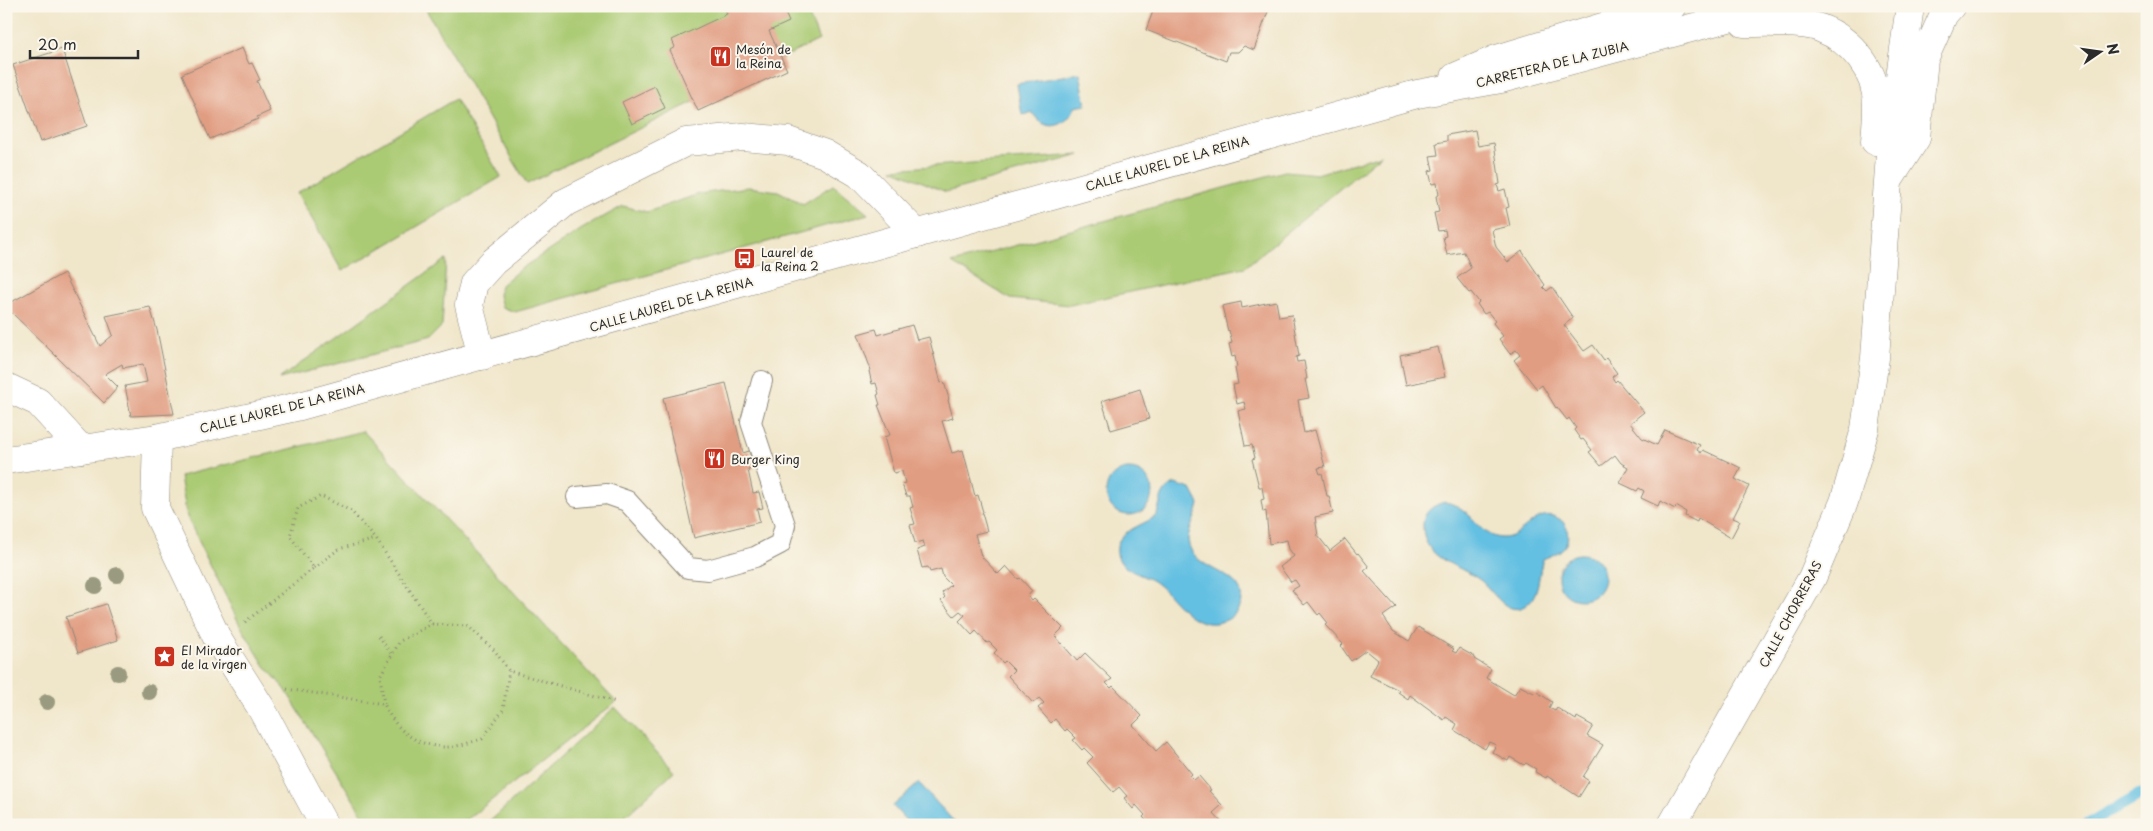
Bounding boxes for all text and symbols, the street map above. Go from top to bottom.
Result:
scale bar [30,28,138,60]
north arrow [2076,28,2126,78]
text: 20 m [38,32,77,55]
street label: CARRETERA DE LA ZUBIA [1474,36,1630,92]
place label: Mesón de la Reina [736,40,791,72]
text: N [2102,41,2125,57]
restaurant icon: Mesón de la Reina [708,44,732,68]
street label: CALLE LAUREL DE LA REINA [1083,131,1251,195]
place label: Laurel de la Reina 2 [761,243,819,275]
bus stop icon: Laurel de la Reina 2 [733,247,757,271]
street label: CALLE LAUREL DE LA REINA [587,272,755,336]
street label: CALLE LAUREL DE LA REINA [198,379,366,437]
restaurant icon: Burger King [703,447,727,471]
place label: Burger King [731,450,800,468]
street label: CALLE CHORRERAS [1754,557,1826,671]
place label: El Mirador de la virgen [181,641,247,673]
place icon: El Mirador de la virgen [153,645,177,669]

